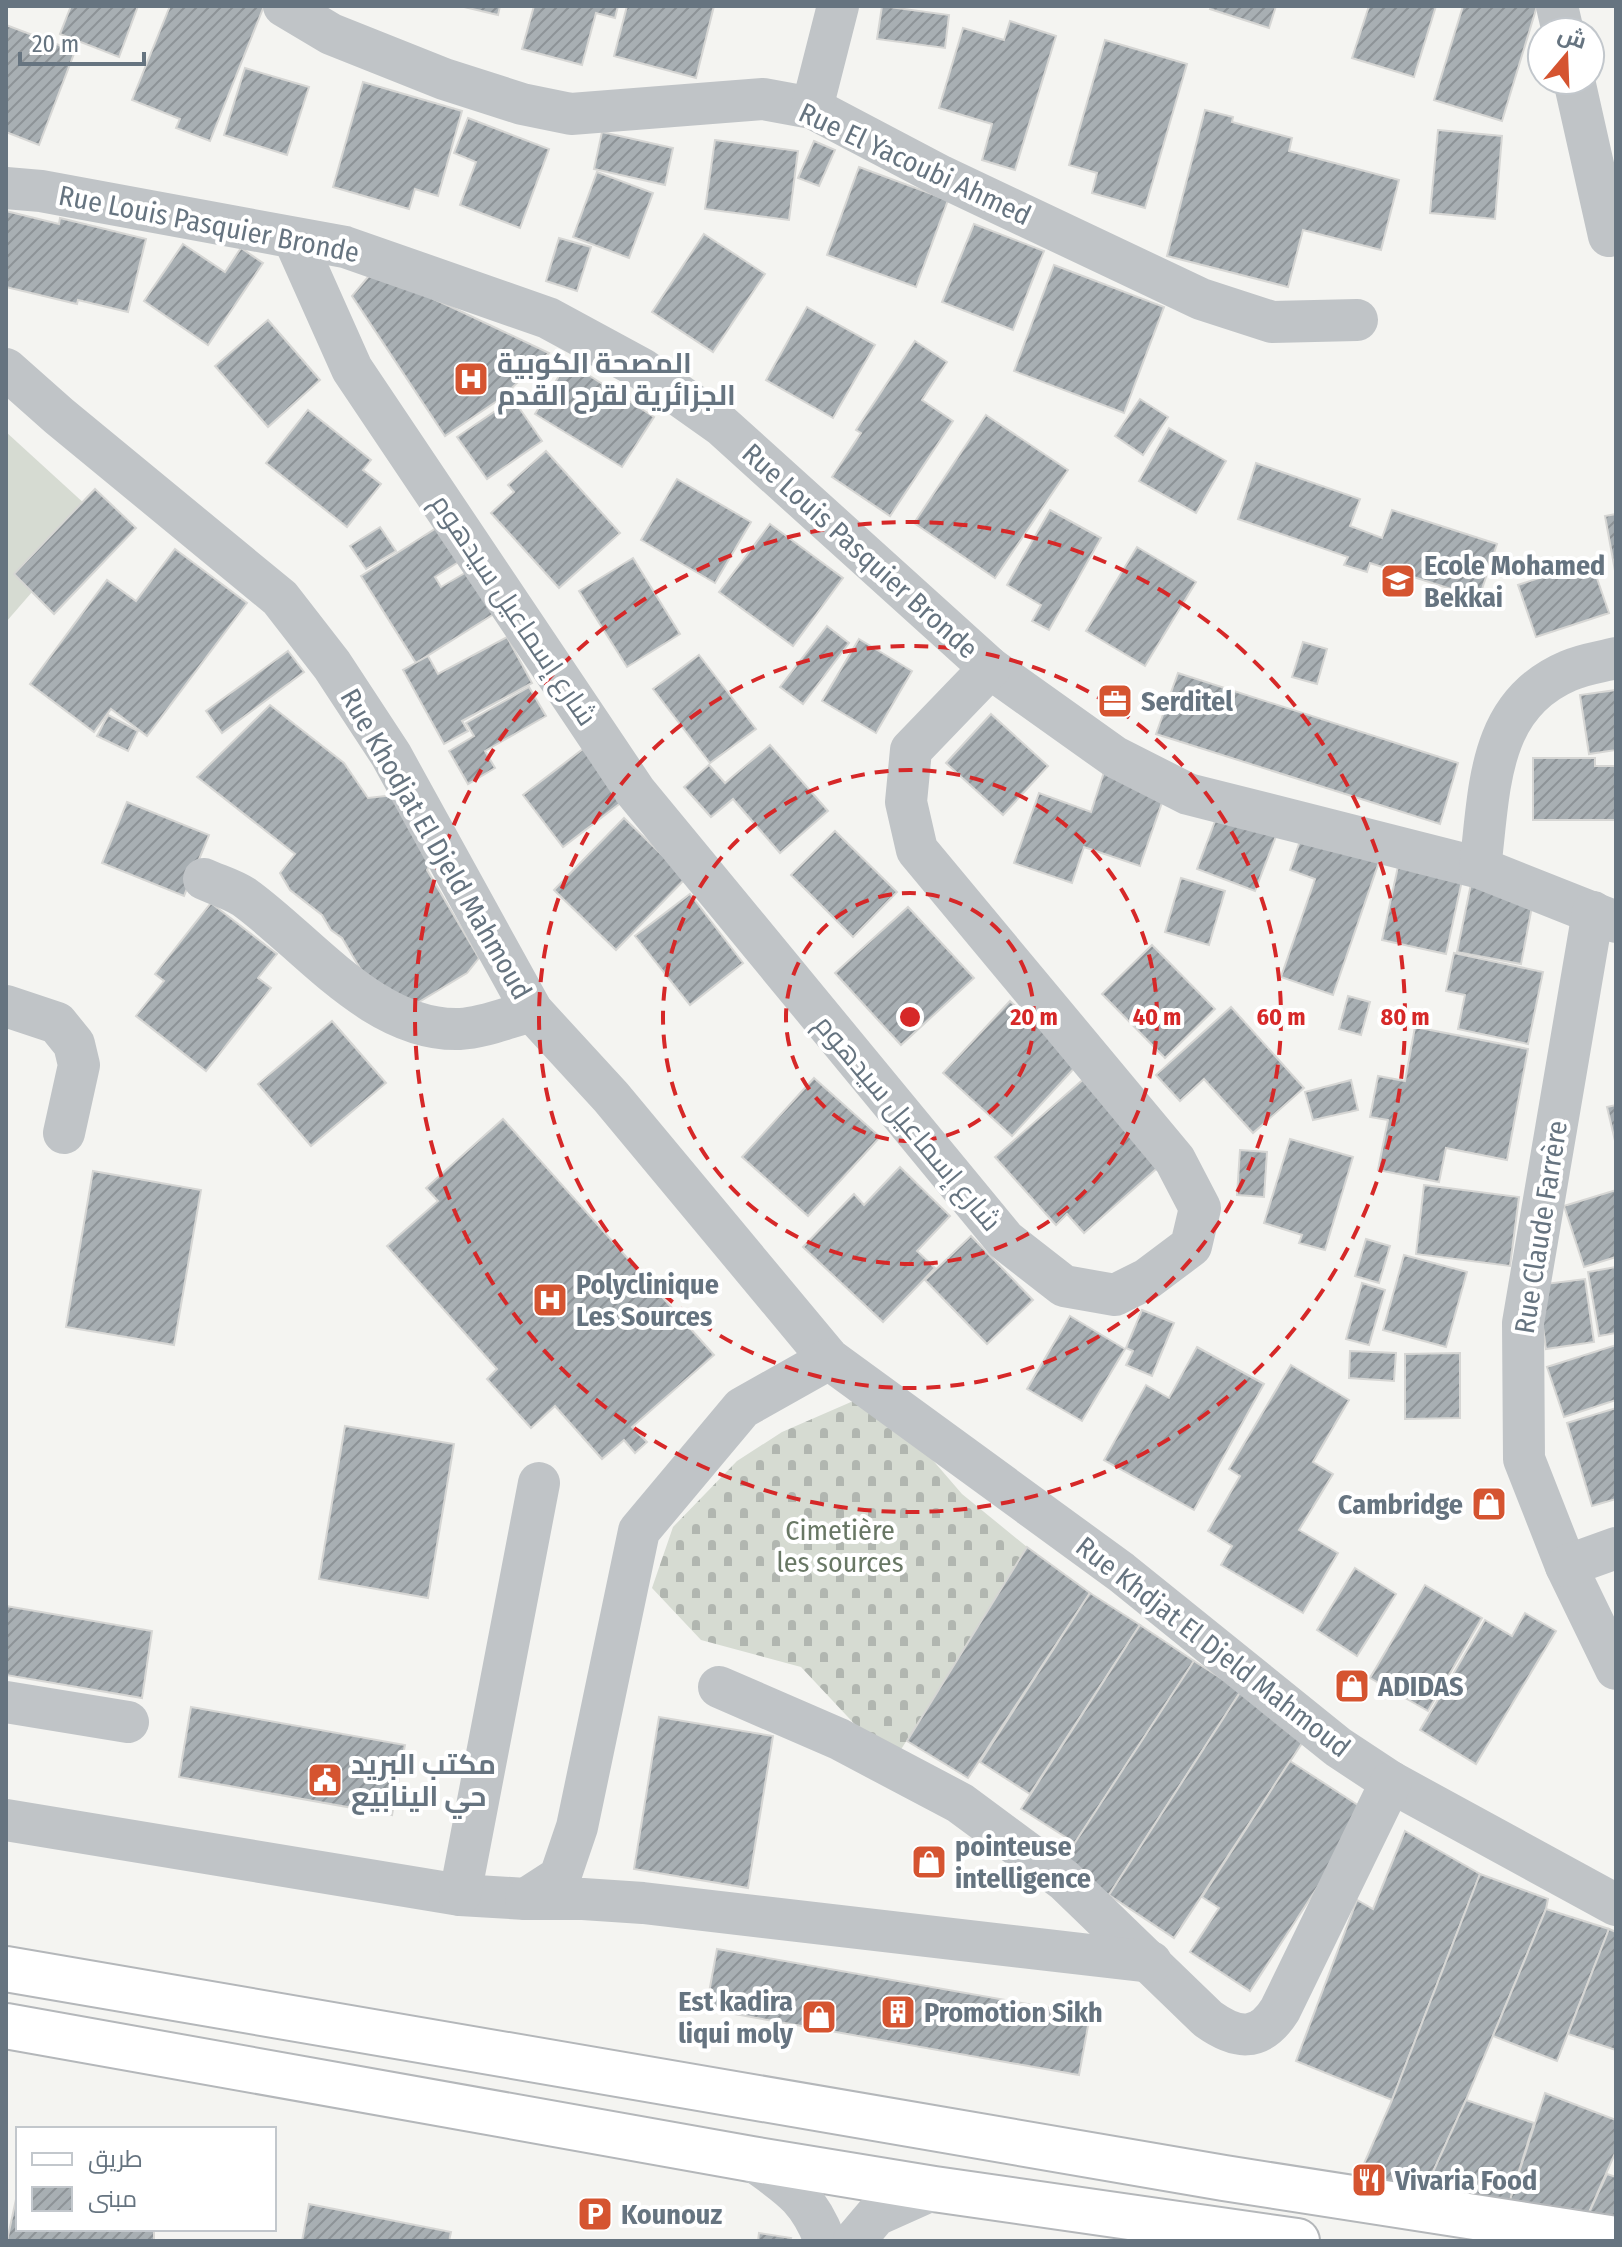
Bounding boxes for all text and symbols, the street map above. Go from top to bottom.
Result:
scale bar [20,16,144,66]
north arrow [1526,16,1606,96]
text: ش [1555,20,1590,55]
text: 20 m [32,30,79,58]
street label: Rue El Yacoubi Ahmed [794,96,1036,232]
street label: Rue Louis Pasquier Bronde [56,179,362,269]
place label: المصحة الكوبية الجزائرية لقرح القدم [497,347,736,415]
hospital icon: المصحة الكوبية الجزائرية لقرح القدم [452,360,490,398]
street label: Rue Louis Pasquier Bronde [736,437,984,665]
street label: شارع إسماعيل سيدهوم [422,488,604,734]
place label: Ecole Mohamed Bekkai [1424,549,1605,614]
school or university icon: Ecole Mohamed Bekkai [1379,562,1417,600]
office icon: Serditel [1096,682,1134,720]
street label: Rue Khodjat El Djeld Mahmoud [333,683,539,1005]
place label: Serditel [1141,685,1233,718]
centre of rings [896,1003,924,1031]
text: 20 m [1009,1003,1058,1031]
text: 40 m [1133,1003,1181,1031]
text: 60 m [1257,1003,1305,1031]
text: 80 m [1380,1003,1430,1031]
street label: شارع إسماعيل سيدهوم [806,1008,1008,1240]
street label: Rue Claude Farrère [1508,1118,1574,1336]
place label: Polyclinique Les Sources [576,1268,719,1333]
hospital icon: Polyclinique Les Sources [531,1281,569,1319]
shop icon: Cambridge [1470,1485,1508,1523]
place label: Cambridge [1338,1488,1463,1521]
park label: Cimetière les sources [776,1514,904,1579]
street label: Rue Khdjat El Djeld Mahmoud [1069,1530,1357,1764]
shop icon: ADIDAS [1333,1667,1371,1705]
place label: ADIDAS [1377,1670,1464,1703]
place label: مكتب البريد حي الينابيع [351,1748,496,1819]
public building icon: مكتب البريد حي الينابيع [306,1761,344,1799]
place label: pointeuse intelligence [955,1830,1091,1895]
shop icon: pointeuse intelligence [910,1843,948,1881]
place label: Est kadira liqui moly [678,1985,794,2050]
building icon: Promotion Sikh [879,1993,917,2031]
place label: Promotion Sikh [924,1996,1103,2029]
shop icon: Est kadira liqui moly [800,1998,838,2036]
legend [16,2127,276,2231]
text: طريق [88,2145,143,2174]
restaurant icon: Vivaria Food [1350,2161,1388,2199]
place label: Vivaria Food [1394,2164,1537,2197]
text: مبنى [88,2185,137,2213]
parking icon: Kounouz [576,2195,614,2233]
place label: Kounouz [621,2198,722,2231]

